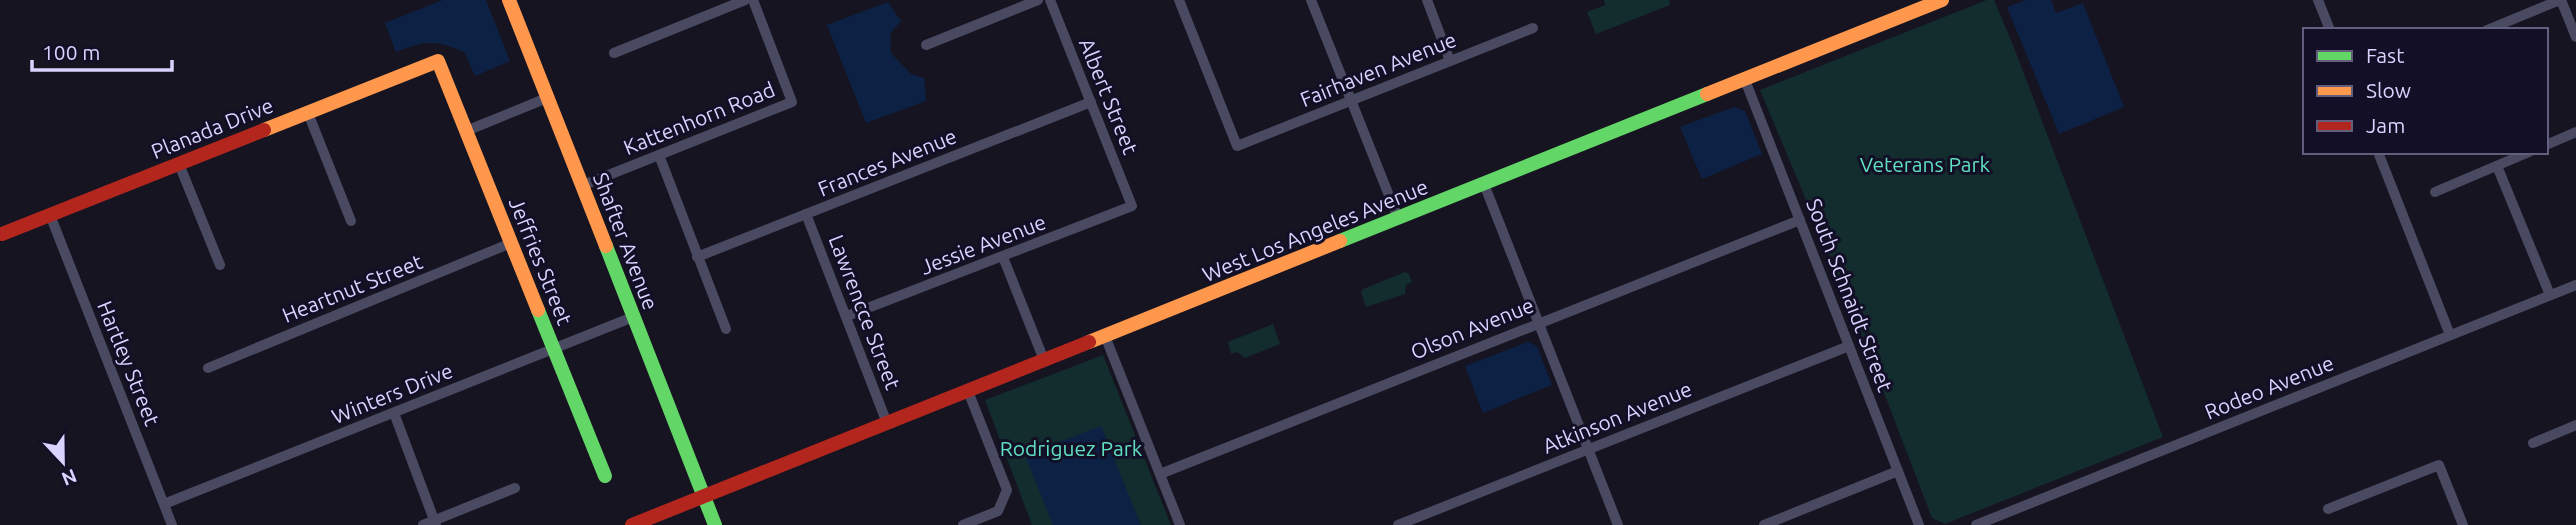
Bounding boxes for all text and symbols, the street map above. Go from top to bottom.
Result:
street label: Fairhaven Avenue [1296,27,1460,111]
scale bar [32,28,172,72]
legend [2303,28,2548,154]
street label: Albert Street [1075,35,1143,157]
text: 100 m [42,40,100,64]
text: Fast [2366,43,2404,67]
street label: Kattenhorn Road [620,77,778,159]
text: Slow [2366,78,2411,102]
street label: Planada Drive [148,93,276,163]
text: Jam [2366,113,2405,137]
street label: Frances Avenue [814,123,960,201]
park label: Veterans Park [1860,152,1991,176]
street label: Shafter Avenue [589,169,663,313]
street label: West Los Angeles Avenue [1199,174,1431,286]
street label: Jeffries Street [505,194,577,328]
street label: South Schnaidt Street [1802,195,1898,395]
street label: Jessie Avenue [917,209,1049,279]
street label: Lawrencce Street [824,231,906,393]
street label: Heartnut Street [278,249,426,327]
street label: Olson Avenue [1407,292,1537,364]
street label: Hartley Street [93,297,165,429]
street label: Rodeo Avenue [2201,350,2337,424]
street label: Winters Drive [328,358,456,428]
street label: Atkinson Avenue [1539,376,1695,458]
north arrow [28,427,98,497]
park label: Rodriguez Park [1000,436,1143,460]
text: N [59,465,80,491]

